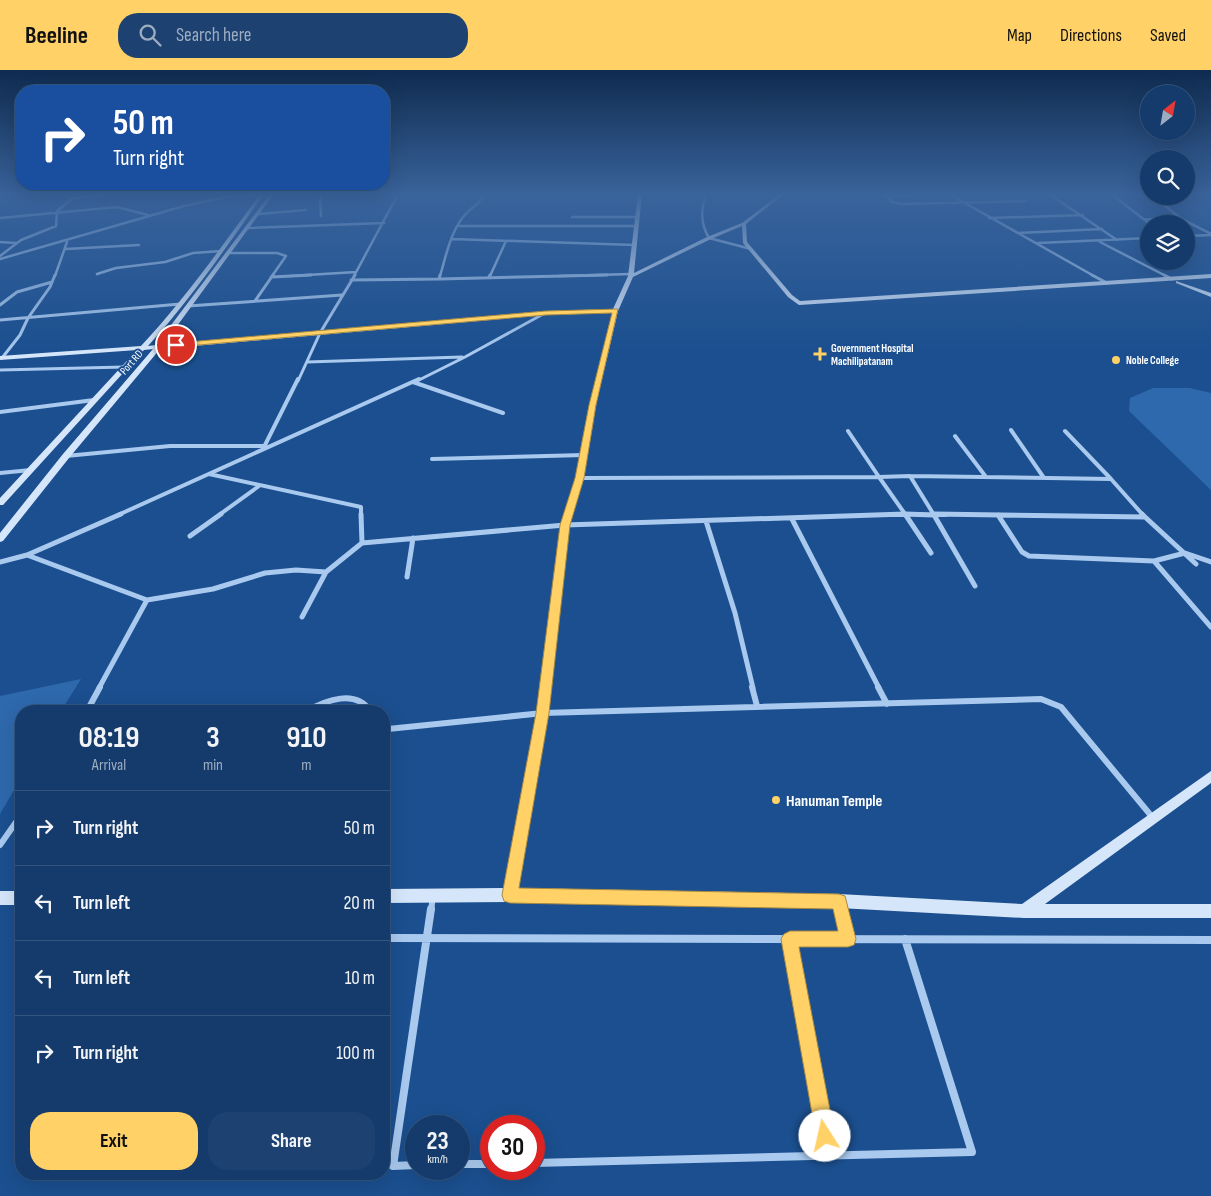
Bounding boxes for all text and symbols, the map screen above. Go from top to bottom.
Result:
search box [118,13,468,58]
text: Beeline [25,21,88,50]
icon: search [136,21,164,49]
text: Search here [176,24,251,47]
text: Map [1007,25,1032,46]
text: Directions [1060,25,1122,46]
text: Saved [1150,25,1186,46]
north arrow [1140,85,1195,140]
map controls [1140,85,1195,270]
text: 50 m [113,102,174,145]
icon: right [30,105,95,170]
text: Turn right [113,145,184,172]
button: search [1140,150,1195,205]
button: layers [1140,215,1195,270]
pin [155,324,197,366]
icon: arrive [162,331,190,359]
place label: Government Hospital Machilipatanam [831,342,914,368]
street label: Port RD [117,347,146,377]
marker: Government Hospital Machilipatanam [813,347,827,361]
marker: Noble College [1110,354,1122,366]
place label: Noble College [1126,354,1179,367]
text: 08:19 [78,720,140,756]
text: 3 [206,720,220,756]
text: 910 [286,720,327,756]
text: Arrival [92,756,126,775]
text: min [203,756,223,775]
text: m [301,756,312,775]
place label: Hanuman Temple [786,792,883,811]
marker: Hanuman Temple [770,794,782,806]
icon: right [30,814,58,842]
text: Turn right [73,817,138,840]
text: 50 m [344,817,375,840]
icon: left [30,889,58,917]
text: Turn left [73,892,130,915]
text: 20 m [343,892,375,915]
icon: left [30,964,58,992]
text: Turn left [73,967,130,990]
text: 10 m [345,967,375,990]
icon: right [30,1039,58,1067]
text: Turn right [73,1042,138,1065]
text: 100 m [336,1042,375,1065]
position arrow [798,1109,850,1161]
button: Exit [30,1112,198,1170]
button: Share [208,1112,375,1170]
speed limit sign: 30 [480,1115,545,1180]
text: 23 [426,1126,449,1157]
text: km/h [427,1152,448,1167]

